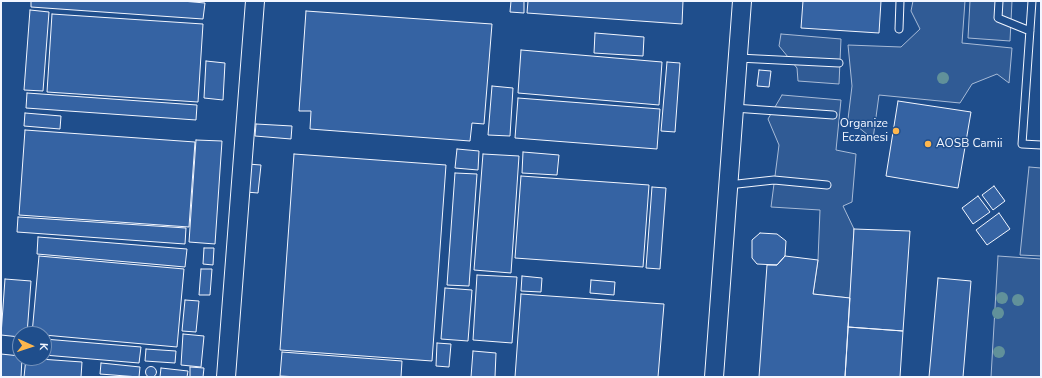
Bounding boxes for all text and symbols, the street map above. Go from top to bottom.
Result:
place label: Organize Eczanesi [840,117,888,145]
marker: Organize Eczanesi [891,126,901,136]
place label: AOSB Camii [936,137,1002,151]
marker: AOSB Camii [923,139,933,149]
north arrow [12,326,52,366]
text: K [36,343,51,351]

